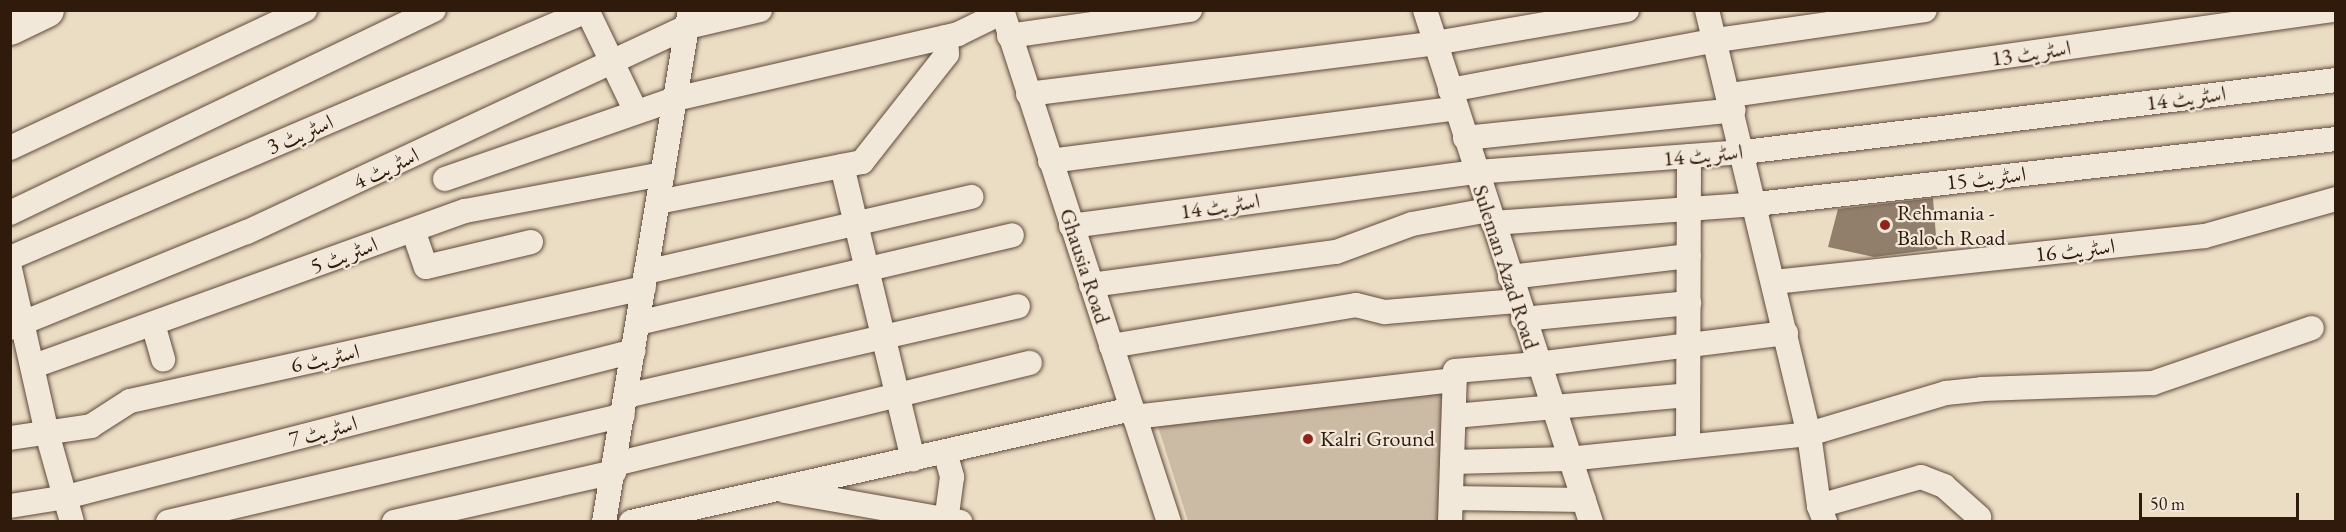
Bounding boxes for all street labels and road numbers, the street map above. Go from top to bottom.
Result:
street label: اسٹریٹ 13 [1989,34,2073,72]
street label: اسٹریٹ 14 [2145,80,2227,116]
street label: اسٹریٹ 3 [263,108,337,160]
street label: اسٹریٹ 14 [1662,138,1744,172]
street label: اسٹریٹ 4 [349,141,423,195]
street label: اسٹریٹ 15 [1945,161,2027,195]
street label: Suleman Azad Road [1467,182,1545,352]
street label: اسٹریٹ 14 [1178,187,1262,225]
street label: Ghausia Road [1054,205,1116,327]
street label: اسٹریٹ 5 [307,231,381,279]
street label: اسٹریٹ 16 [2034,233,2116,267]
street label: اسٹریٹ 6 [288,338,362,378]
street label: اسٹریٹ 7 [286,410,360,452]

